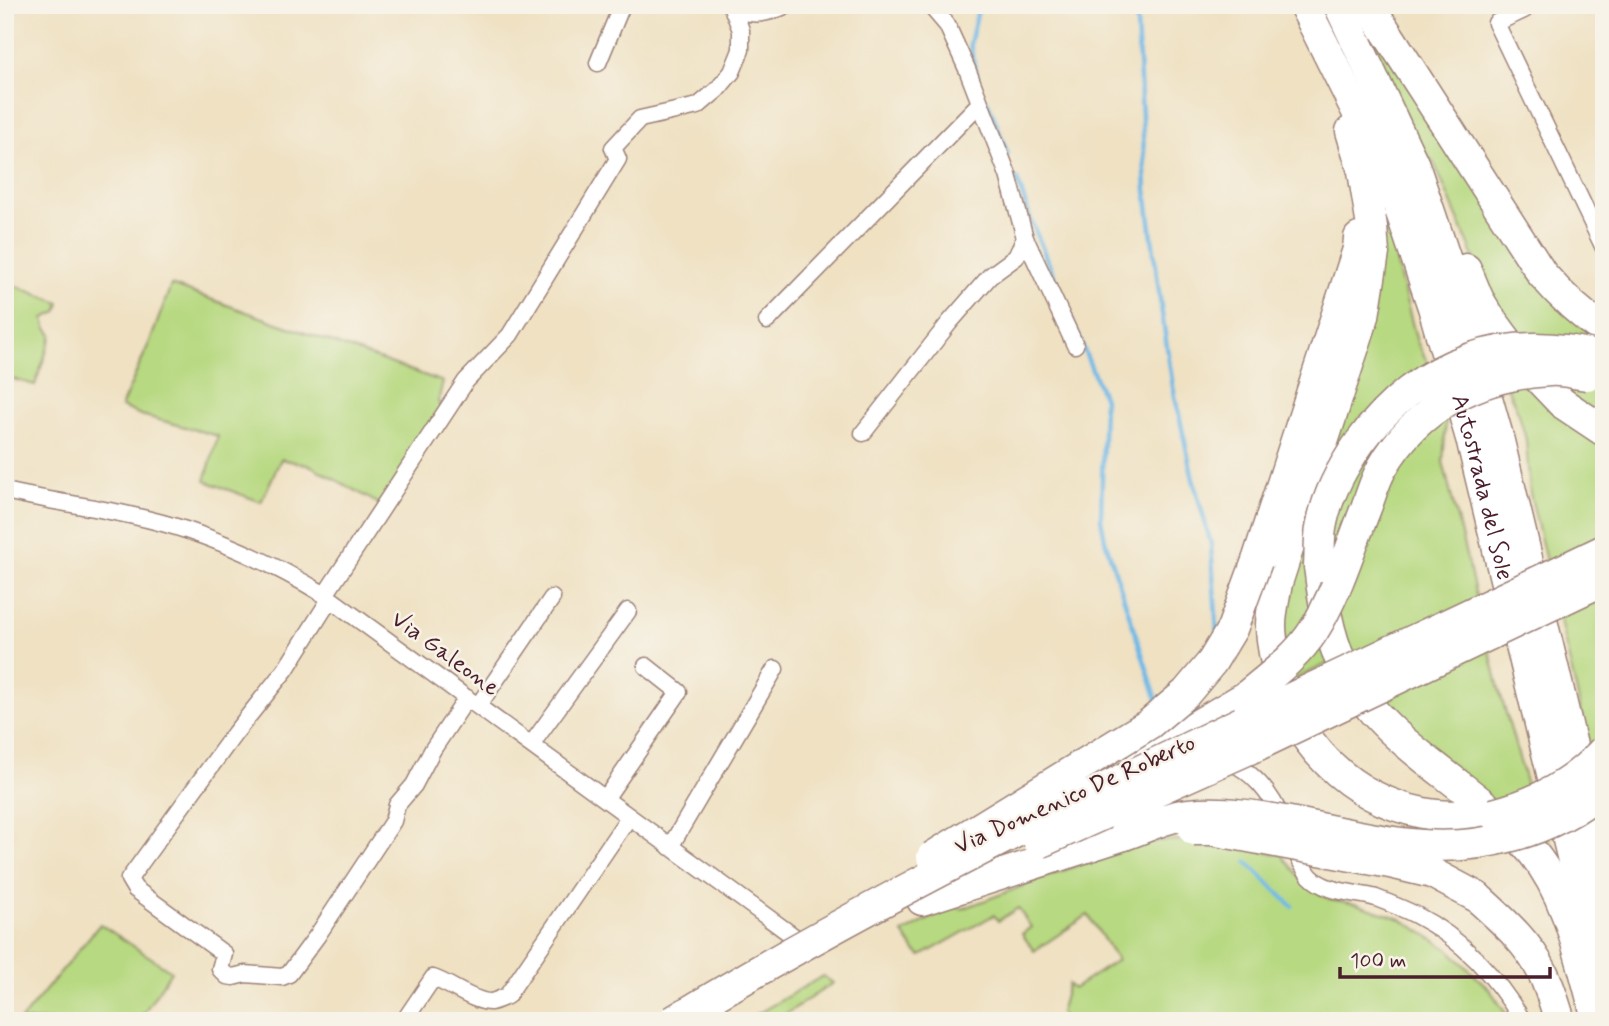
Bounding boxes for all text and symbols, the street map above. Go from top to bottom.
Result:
street label: Autostrada del Sole [1444,391,1520,583]
street label: Via Galeone [385,604,505,704]
street label: Via Domenico De Roberto [949,728,1201,862]
scale bar [1340,935,1550,979]
text: 100 m [1350,947,1406,975]

